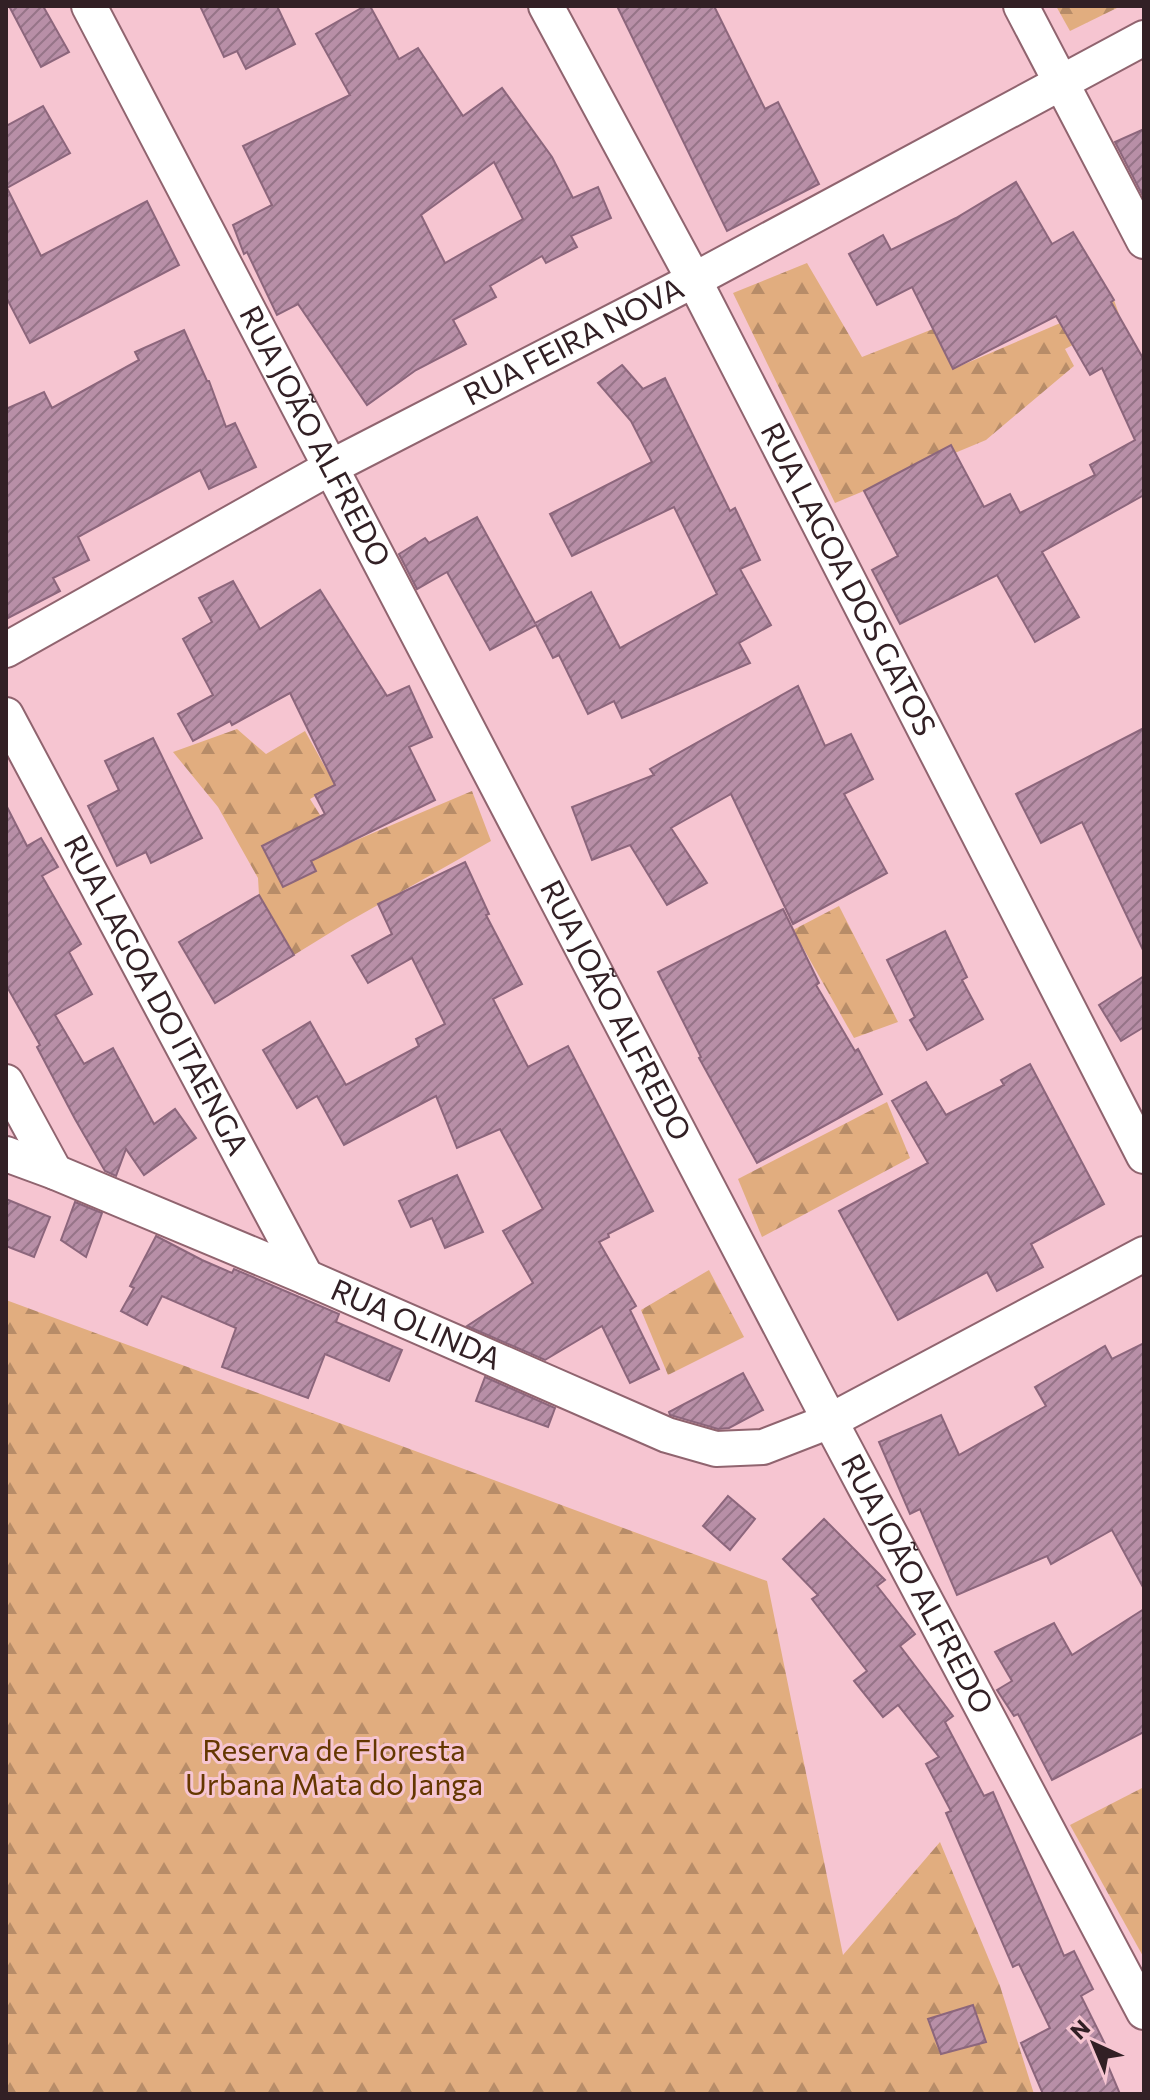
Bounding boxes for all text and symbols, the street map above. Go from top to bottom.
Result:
street label: RUA FEIRA NOVA [456,268,689,412]
street label: RUA JOÃO ALFREDO [233,299,400,572]
street label: RUA LAGOA DOS GATOS [754,416,946,741]
street label: RUA LAGOA DO ITAENGA [58,828,258,1161]
street label: RUA JOÃO ALFREDO [534,873,701,1146]
street label: RUA OLINDA [326,1269,507,1376]
street label: RUA JOÃO ALFREDO [835,1447,1003,1719]
park label: Reserva de Floresta Urbana Mata do Janga [185,1730,483,1801]
north arrow [1054,2004,1134,2084]
text: N [1064,2014,1095,2045]

